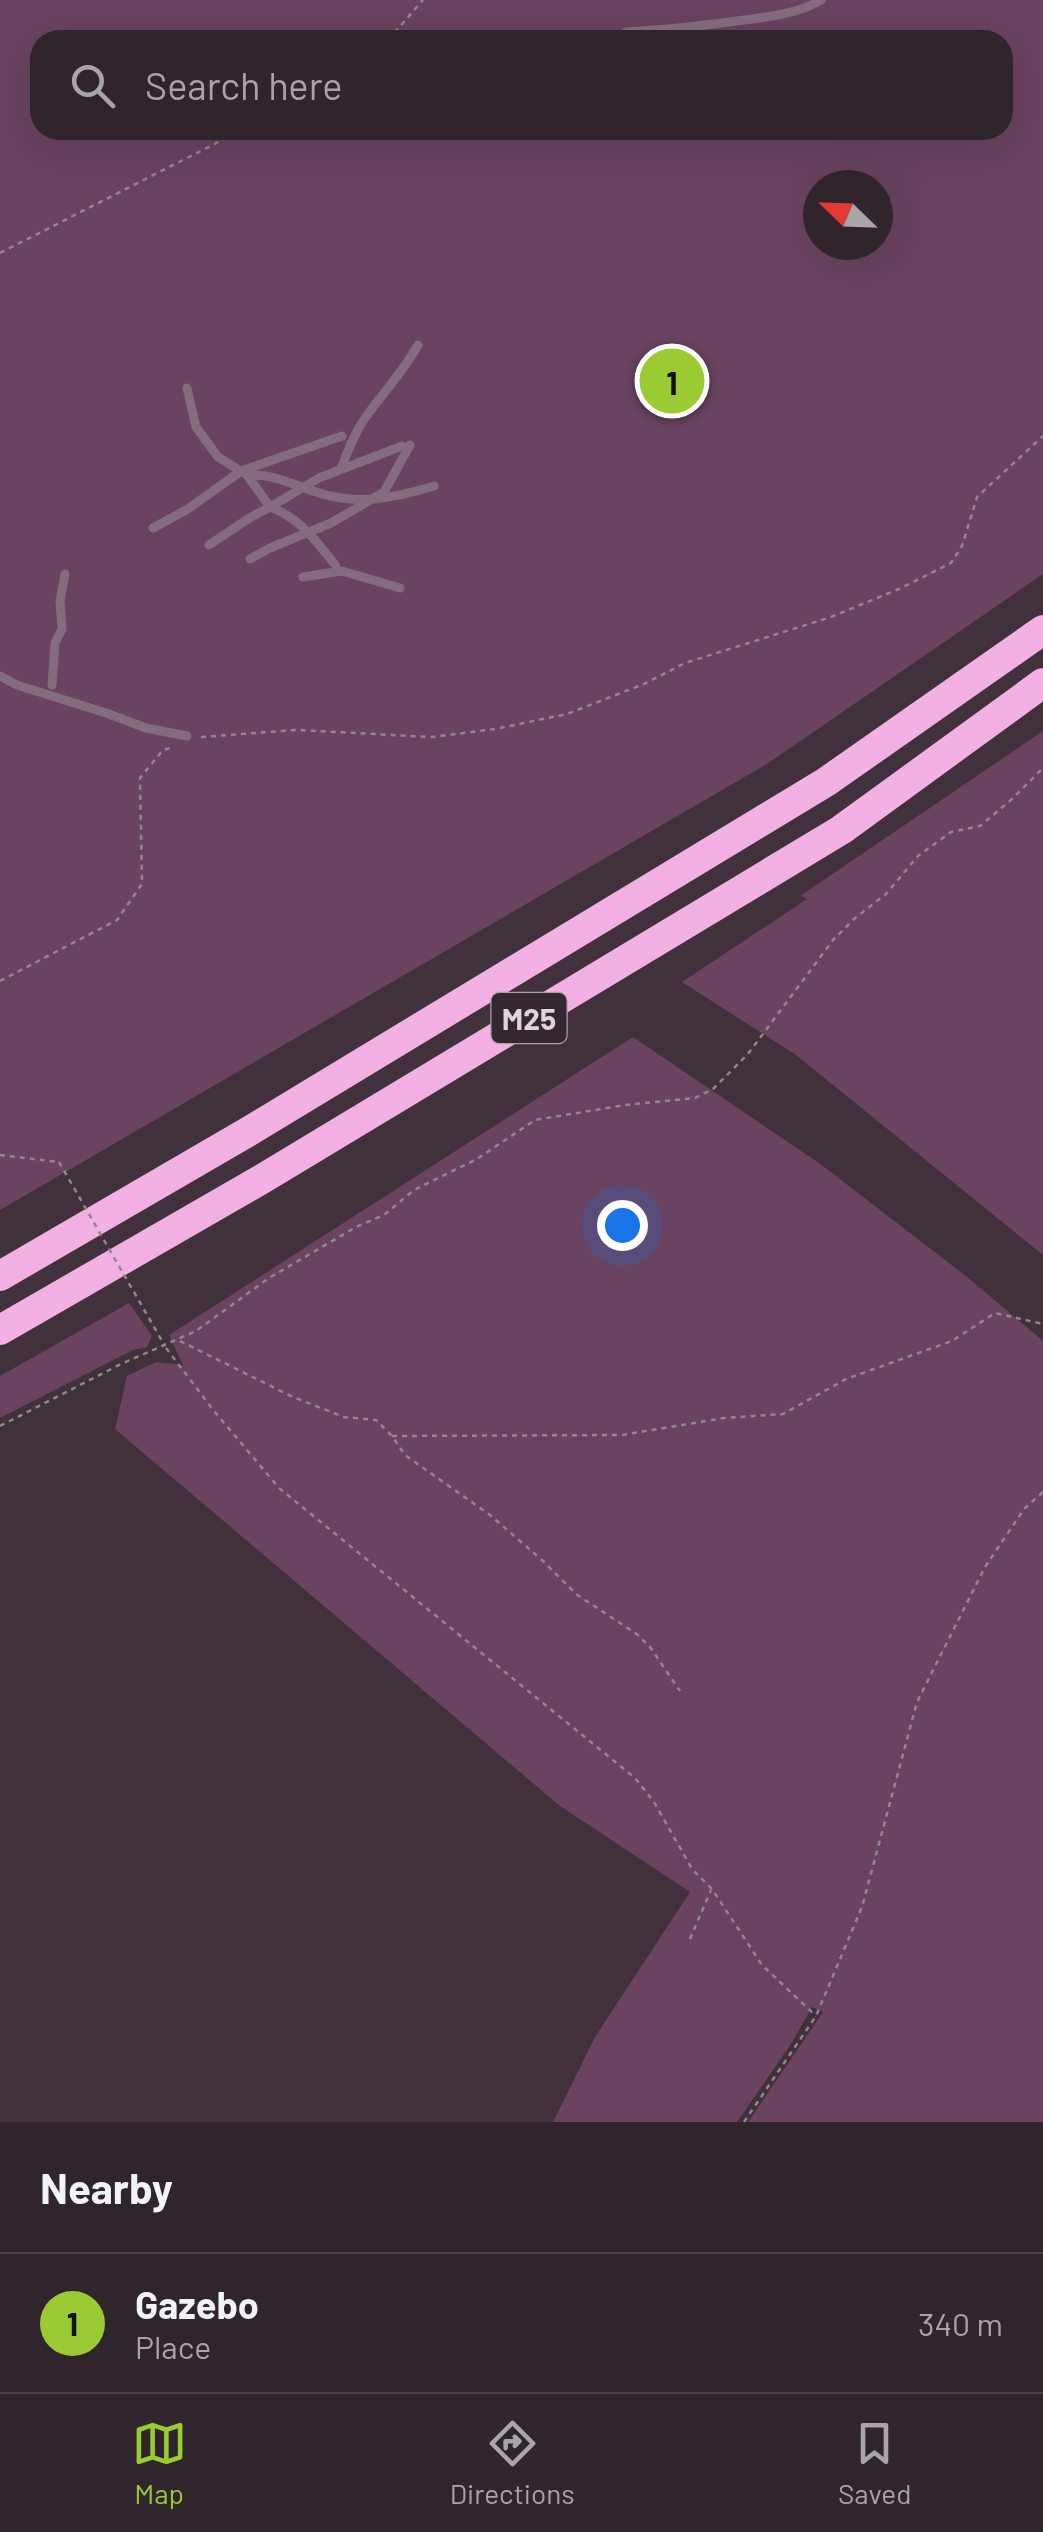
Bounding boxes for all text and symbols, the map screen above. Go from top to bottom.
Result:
search box [30,30,1013,140]
icon: search [65,58,120,113]
text: Search here [145,62,343,108]
north arrow [803,170,893,260]
pin: 1 [640,344,704,418]
road number: M25 [492,993,566,1043]
your location [597,1200,648,1251]
text: Nearby [40,2162,173,2212]
text: Gazebo [135,2281,259,2327]
text: 1 [67,2304,78,2342]
text: 340 m [918,2304,1003,2342]
text: Place [135,2327,211,2365]
tab: Map [132,2416,187,2510]
tab: Directions [450,2416,575,2510]
tab: Saved [838,2416,911,2510]

